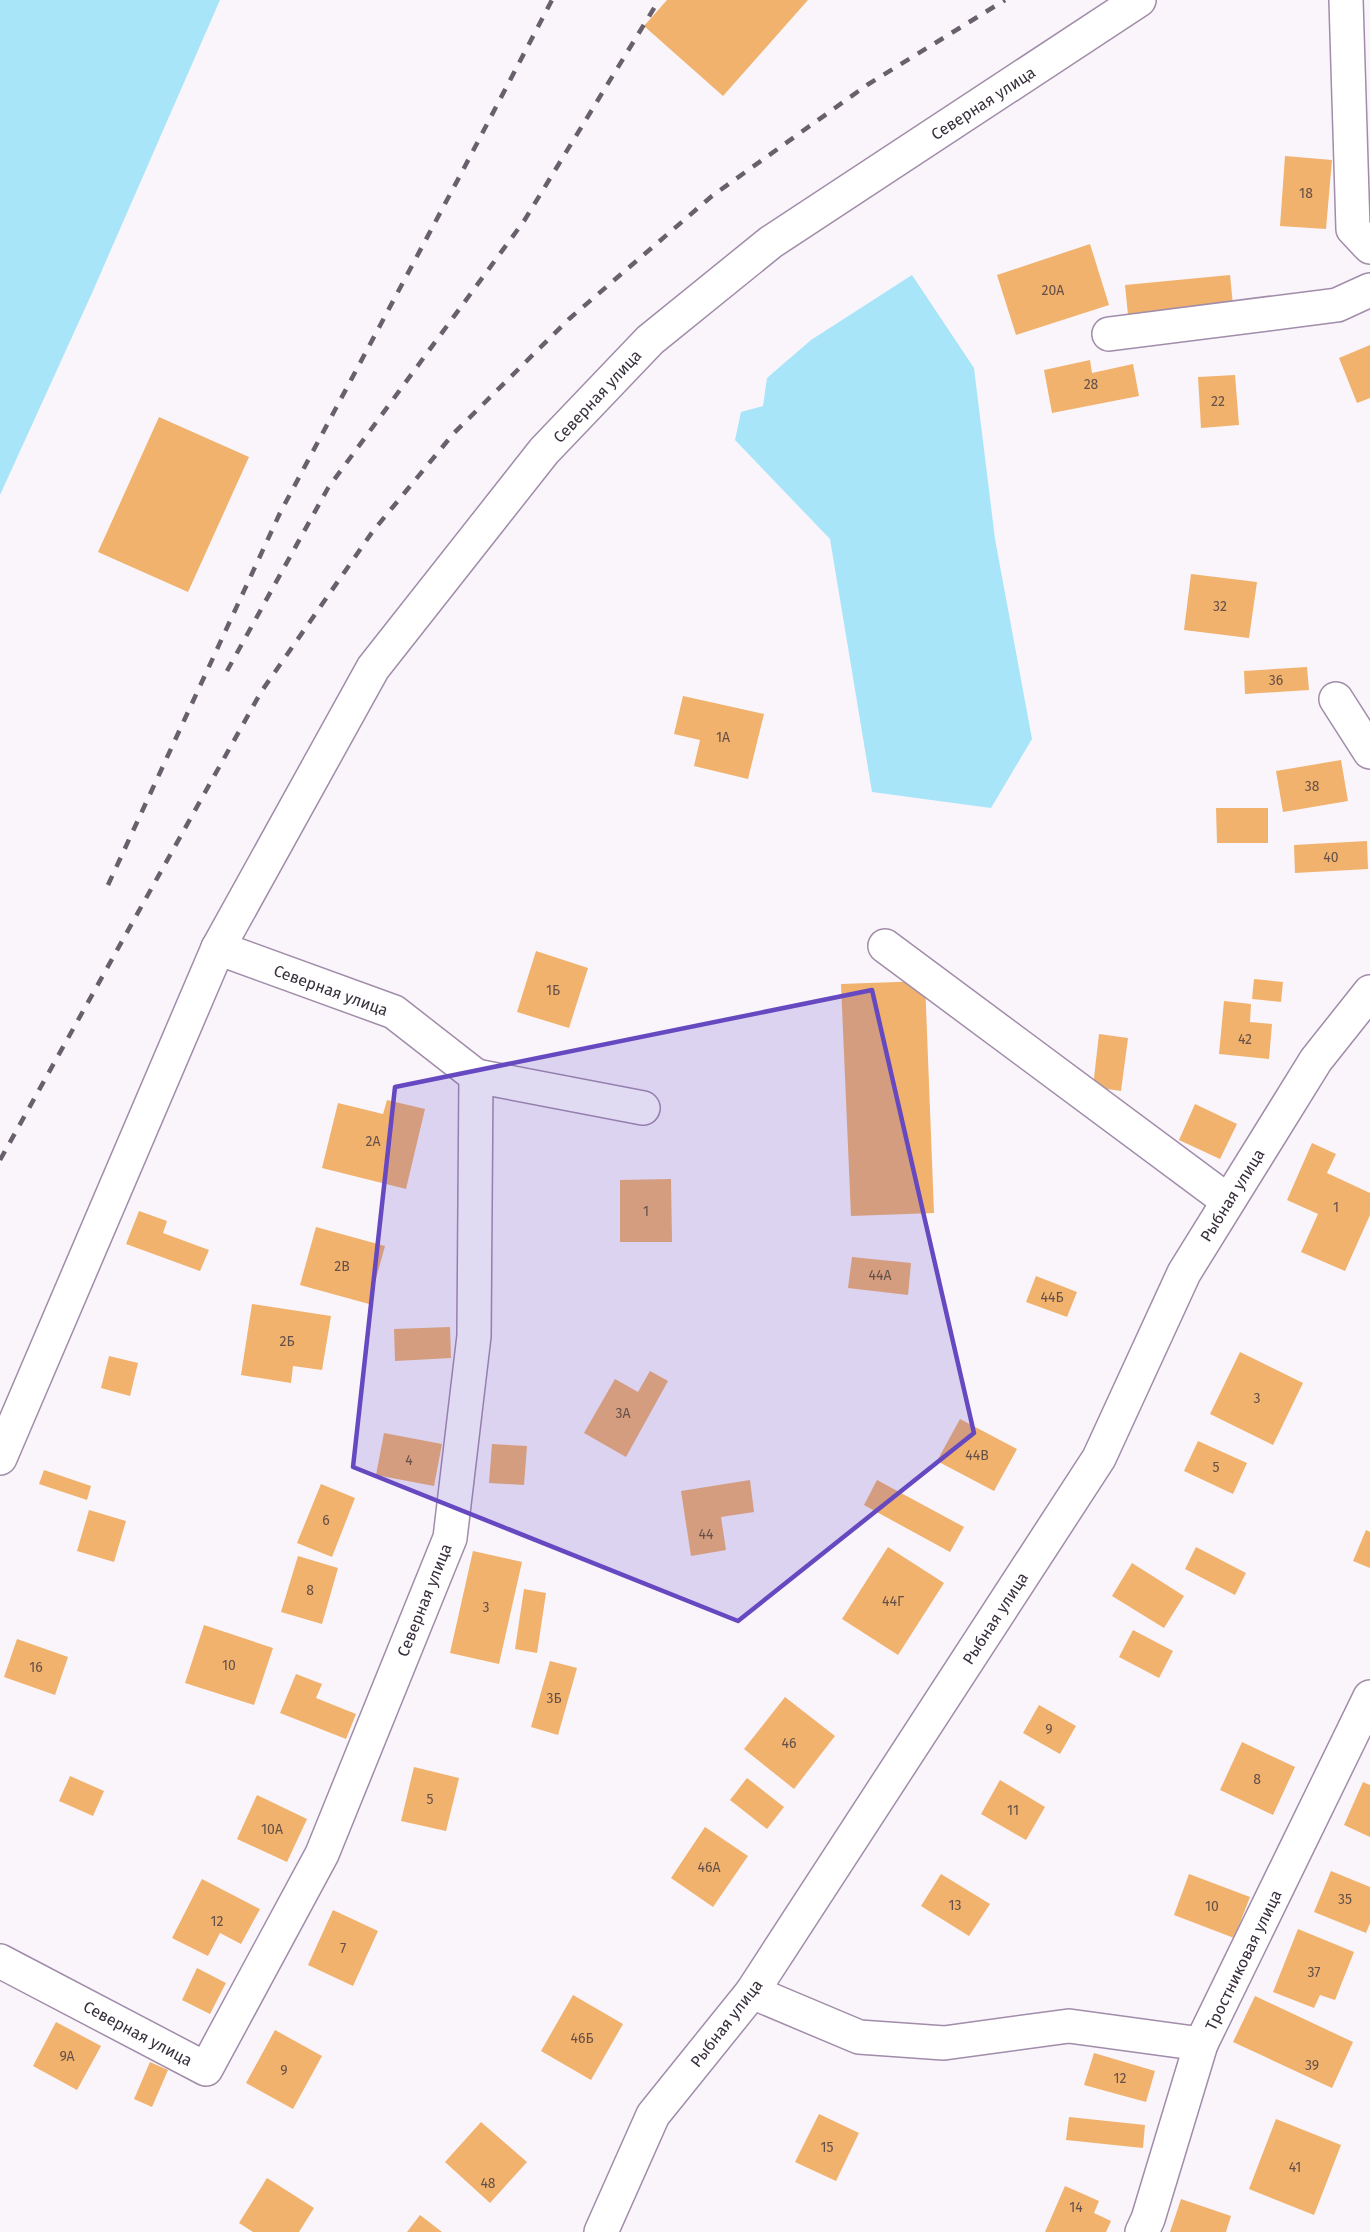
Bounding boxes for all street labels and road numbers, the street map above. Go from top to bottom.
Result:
street label: Северная улица [928,63,1039,144]
street label: Северная улица [549,346,645,447]
street label: Северная улица [271,961,391,1020]
street label: Рыбная улица [1196,1145,1269,1245]
street label: Северная улица [393,1541,456,1660]
street label: Рыбная улица [959,1569,1032,1668]
street label: Тростниковая улица [1201,1887,1286,2033]
street label: Рыбная улица [686,1976,766,2071]
street label: Северная улица [80,1997,195,2070]

